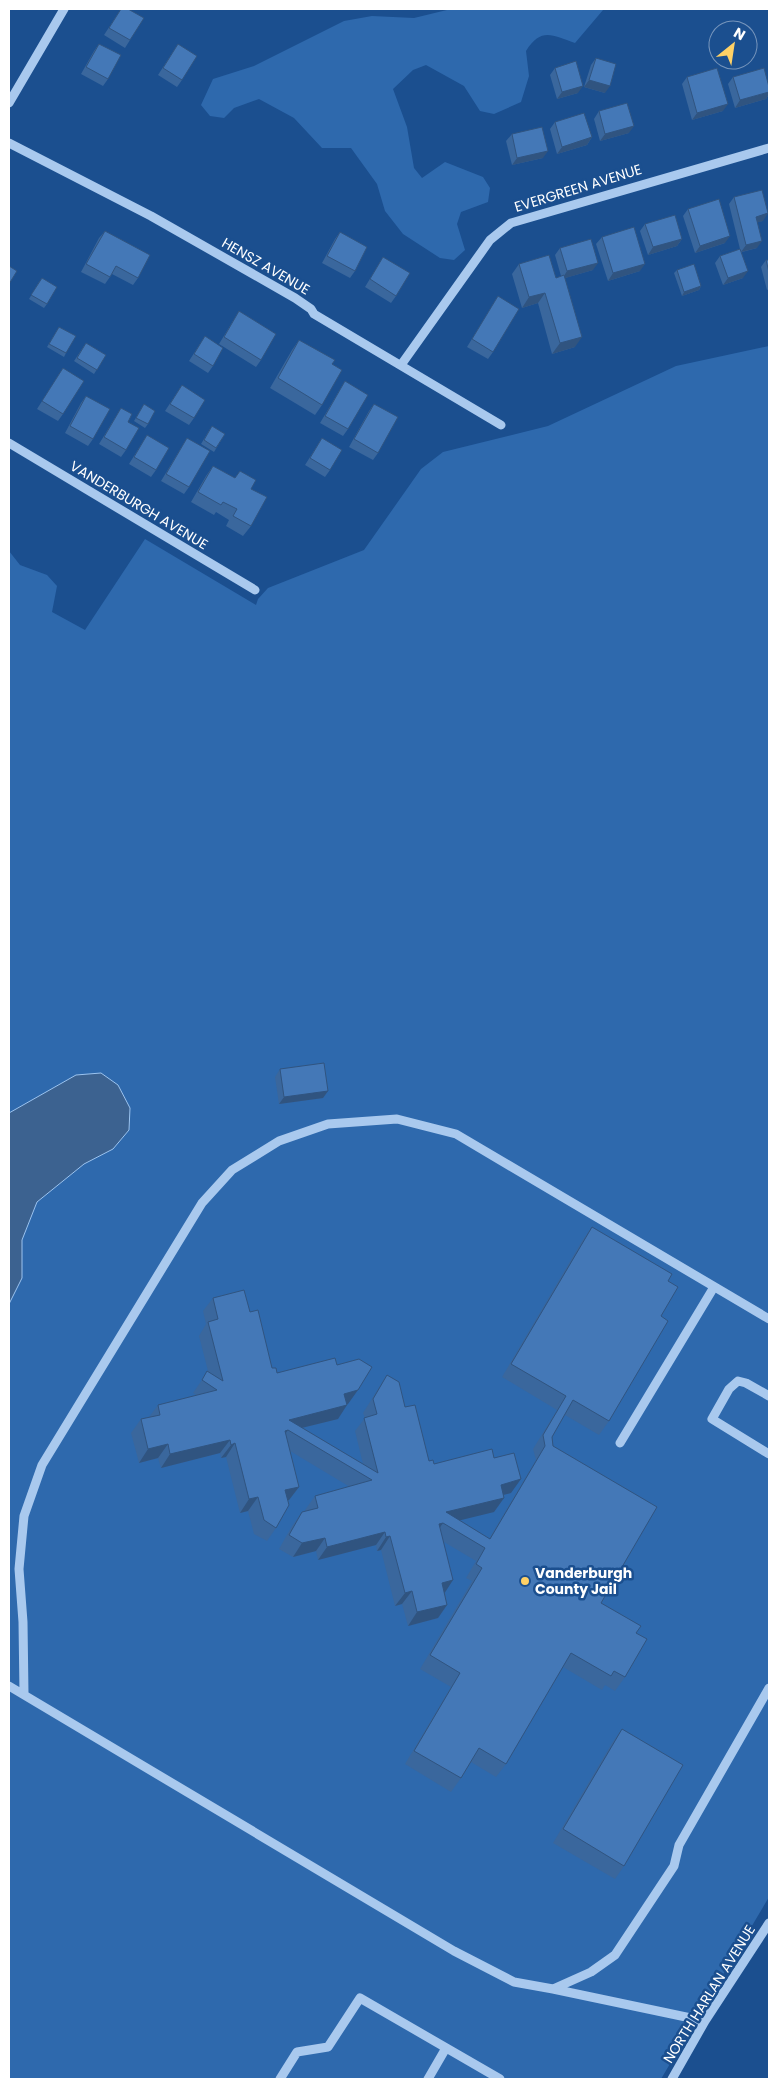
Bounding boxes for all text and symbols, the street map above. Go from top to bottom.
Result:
north arrow [708,20,758,70]
text: N [730,22,749,45]
street label: EVERGREEN AVENUE [512,159,644,217]
street label: HENSZ AVENUE [218,233,314,299]
street label: VANDERBURGH AVENUE [66,456,212,554]
place label: Vanderburgh County Jail [535,1563,632,1599]
marker: Vanderburgh County Jail [519,1575,531,1587]
street label: NORTH HARLAN AVENUE [658,1921,760,2067]

